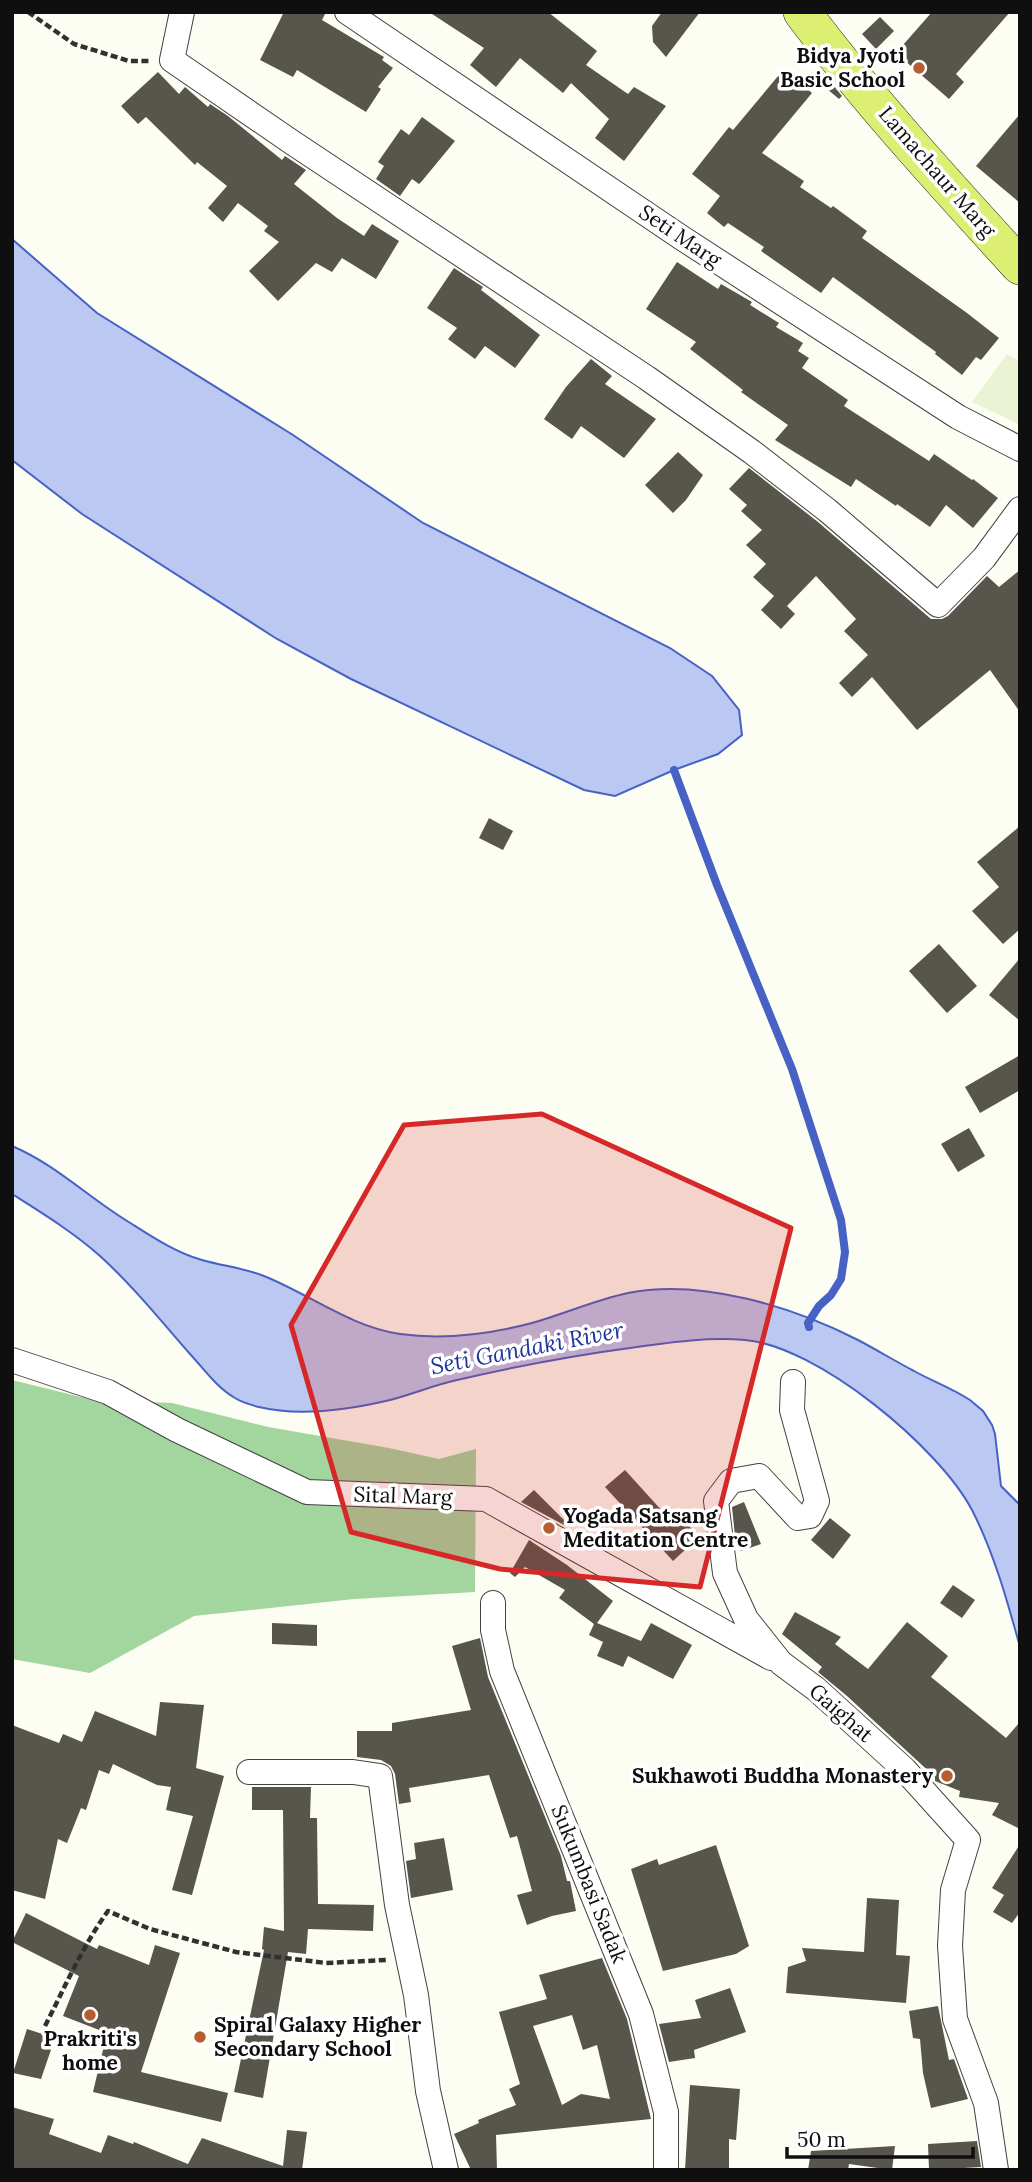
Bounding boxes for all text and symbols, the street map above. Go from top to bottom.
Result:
place label: Bidya Jyoti Basic School [780,42,905,93]
marker: Bidya Jyoti Basic School [911,60,927,76]
street label: Lamachaur Marg [873,100,1002,243]
street label: Seti Marg [634,198,727,273]
water label: Seti Gandaki River [428,1314,626,1380]
street label: Sital Marg [353,1480,453,1511]
place label: Yogada Satsang Meditation Centre [563,1502,748,1553]
marker: Yogada Satsang Meditation Centre [541,1520,557,1536]
street label: Gaighat [804,1677,880,1748]
place label: Sukhawoti Buddha Monastery [632,1762,933,1789]
marker: Sukhawoti Buddha Monastery [939,1768,955,1784]
street label: Sukumbasi Sadak [545,1801,634,1968]
marker: Prakriti's home [82,2007,98,2023]
place label: Spiral Galaxy Higher Secondary School [214,2011,421,2062]
place label: Prakriti's home [43,2025,137,2076]
marker: Spiral Galaxy Higher Secondary School [192,2029,208,2045]
scale bar [787,2116,972,2160]
text: 50 m [797,2126,846,2153]

